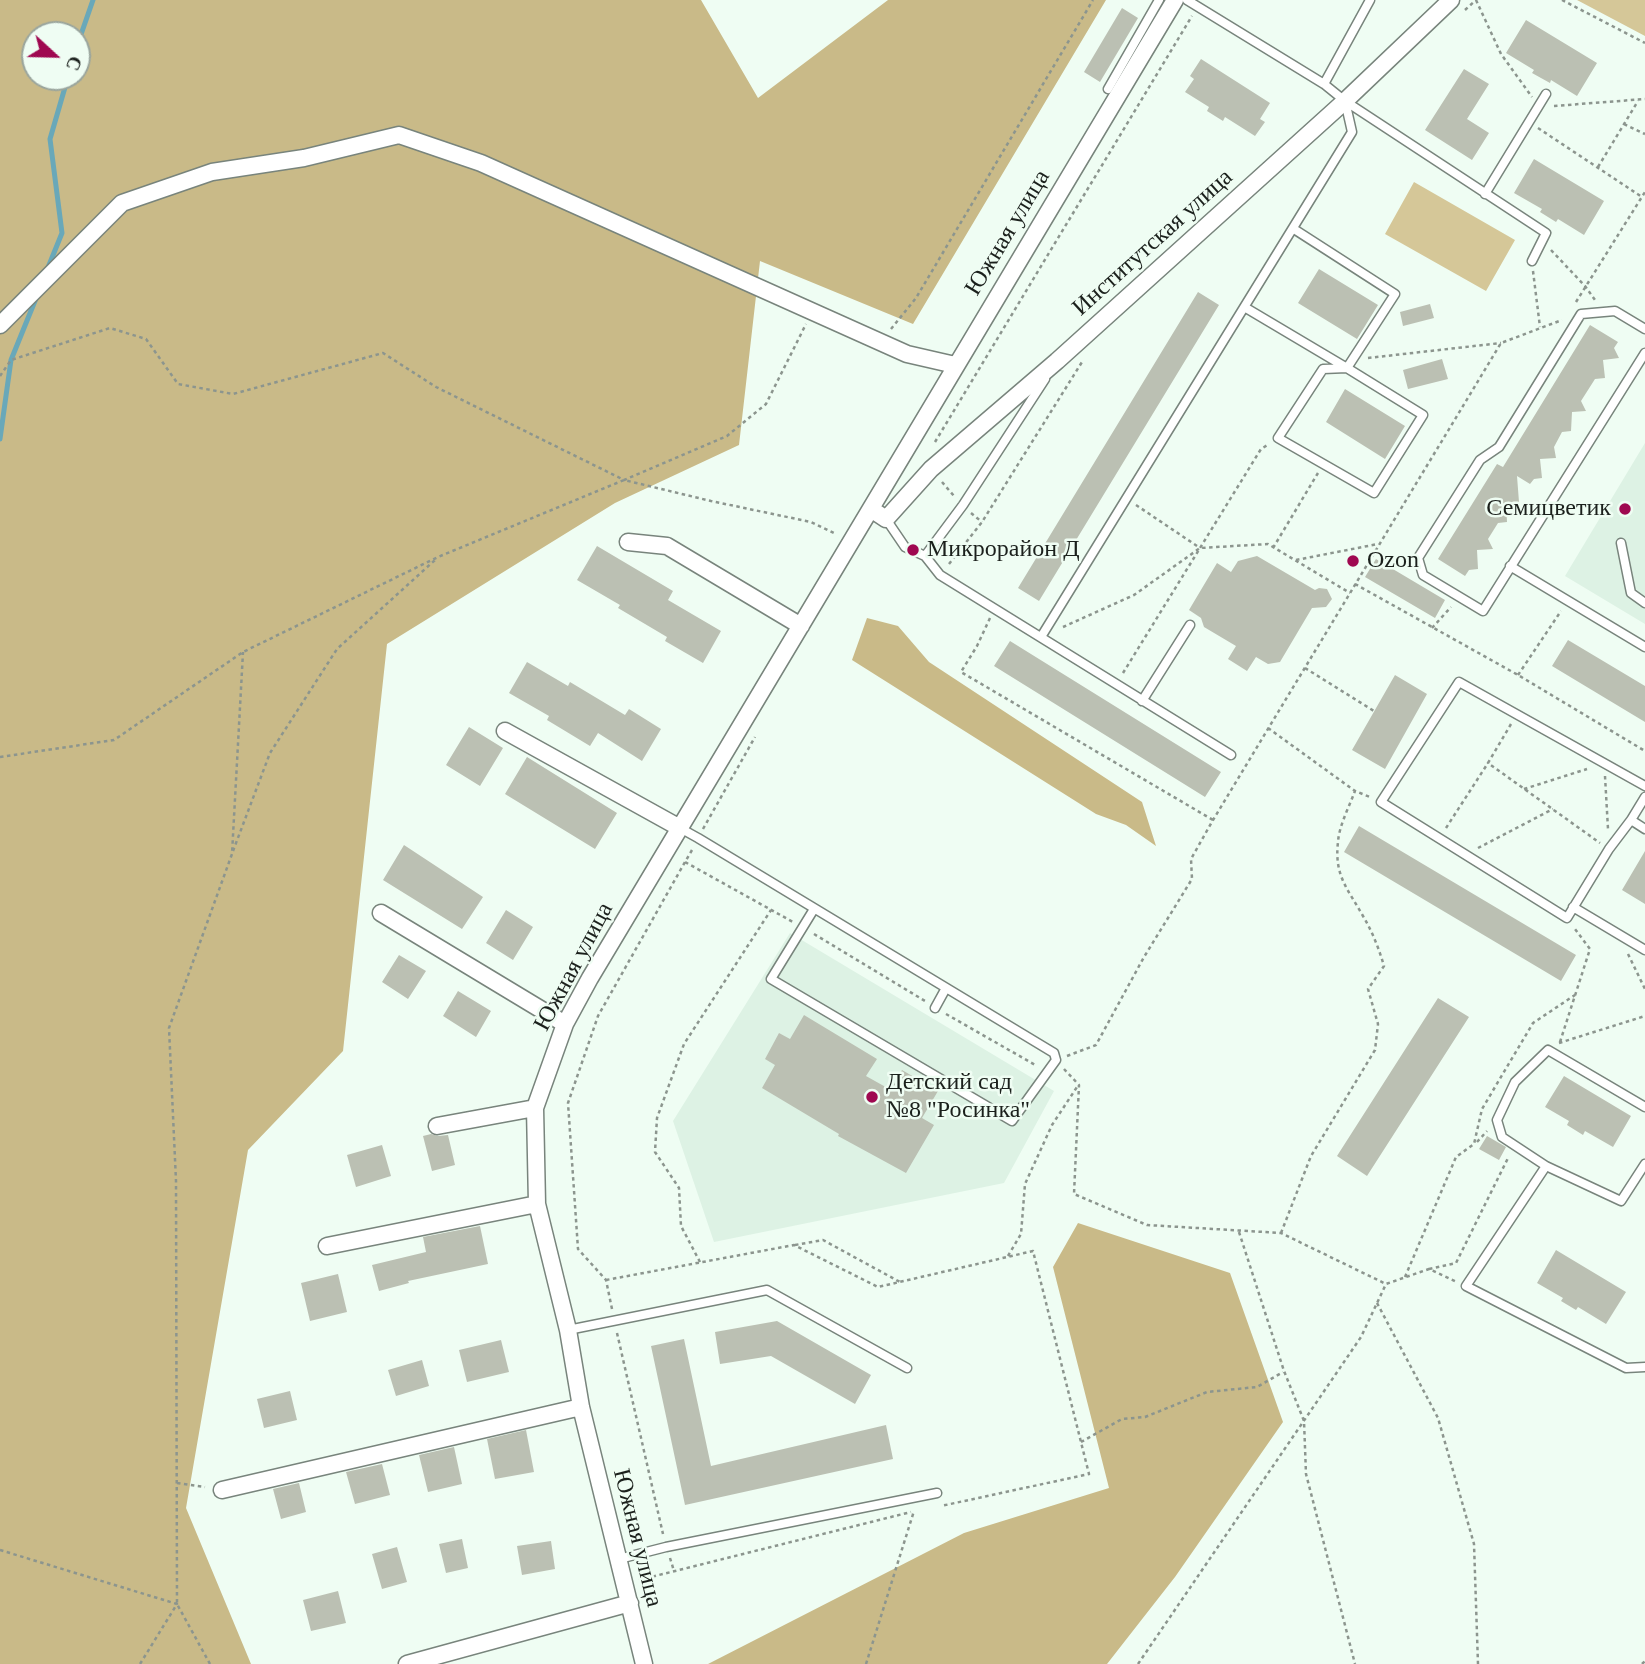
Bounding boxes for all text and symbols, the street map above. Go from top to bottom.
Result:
north arrow [21,21,91,91]
text: С [62,53,86,74]
street label: Институтская улица [1067,163,1239,323]
street label: Южная улица [959,165,1057,301]
place label: Семицветик [1486,495,1611,523]
marker: Семицветик [1617,501,1633,517]
place label: Микрорайон Д [927,536,1080,564]
marker: Микрорайон Д [905,542,921,558]
place label: Ozon [1367,547,1419,575]
marker: Ozon [1345,553,1361,569]
street label: Южная улица [528,898,620,1036]
place label: Детский сад №8 "Росинка" [886,1069,1030,1125]
marker: Детский сад №8 "Росинка" [864,1089,880,1105]
street label: Южная улица [606,1466,668,1610]

